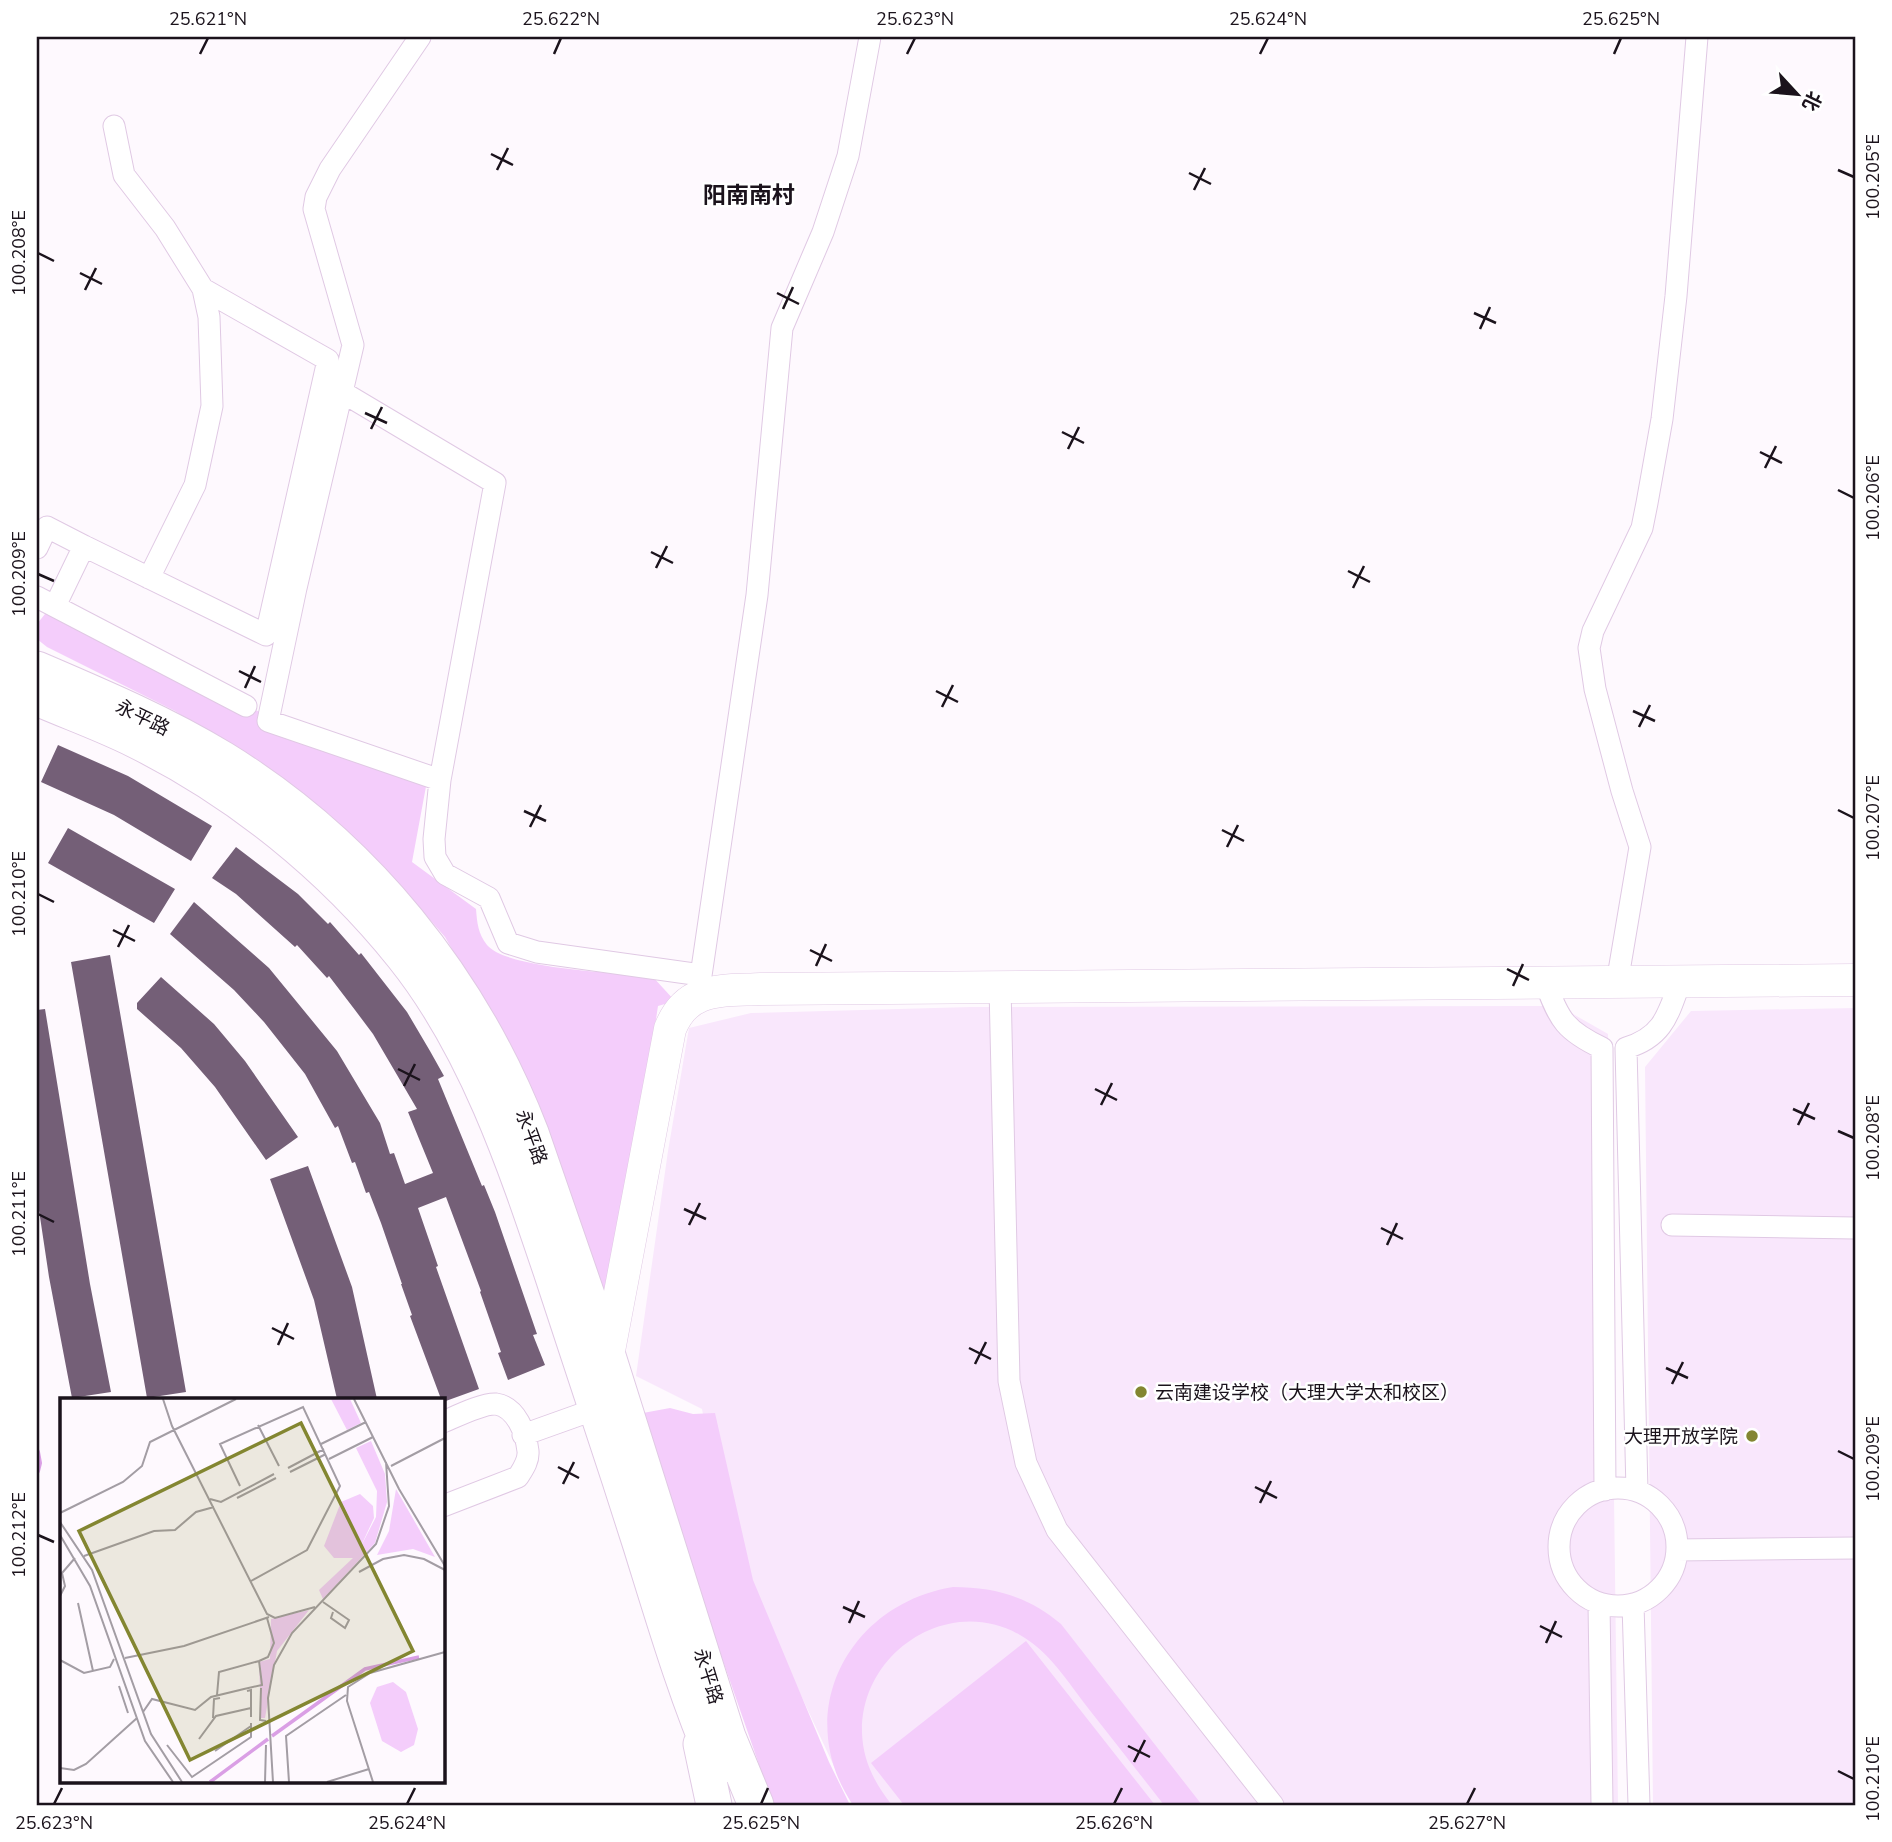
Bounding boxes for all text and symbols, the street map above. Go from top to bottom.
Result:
text: 25.621°N [169,7,247,31]
text: 25.622°N [522,7,600,31]
text: 25.623°N [876,7,954,31]
text: 25.624°N [1229,7,1307,31]
text: 25.625°N [1582,7,1660,31]
north arrow [1762,60,1832,130]
text: 北 [1796,87,1827,115]
text: 100.205°E [1861,134,1885,220]
district label: 阳南南村 [703,180,795,211]
text: 100.208°E [7,210,31,296]
text: 100.206°E [1861,455,1885,541]
text: 100.209°E [7,531,31,617]
street label: 永平路 [111,694,174,742]
text: 100.207°E [1861,775,1885,861]
text: 100.210°E [7,851,31,937]
text: 100.208°E [1861,1095,1885,1181]
street label: 永平路 [509,1106,553,1169]
text: 100.211°E [7,1171,31,1257]
place label: 云南建设学校（大理大学太和校区） [1155,1380,1459,1406]
marker: 云南建设学校（大理大学太和校区） [1133,1384,1149,1400]
inset map [60,1398,444,1783]
text: 100.209°E [1861,1416,1885,1502]
place label: 大理开放学院 [1624,1424,1738,1450]
marker: 大理开放学院 [1744,1428,1760,1444]
text: 100.212°E [7,1492,31,1578]
street label: 永平路 [687,1645,729,1707]
text: 100.210°E [1861,1736,1885,1822]
text: 25.623°N [15,1811,93,1835]
text: 25.624°N [368,1811,446,1835]
text: 25.625°N [722,1811,800,1835]
text: 25.626°N [1075,1811,1153,1835]
text: 25.627°N [1428,1811,1506,1835]

